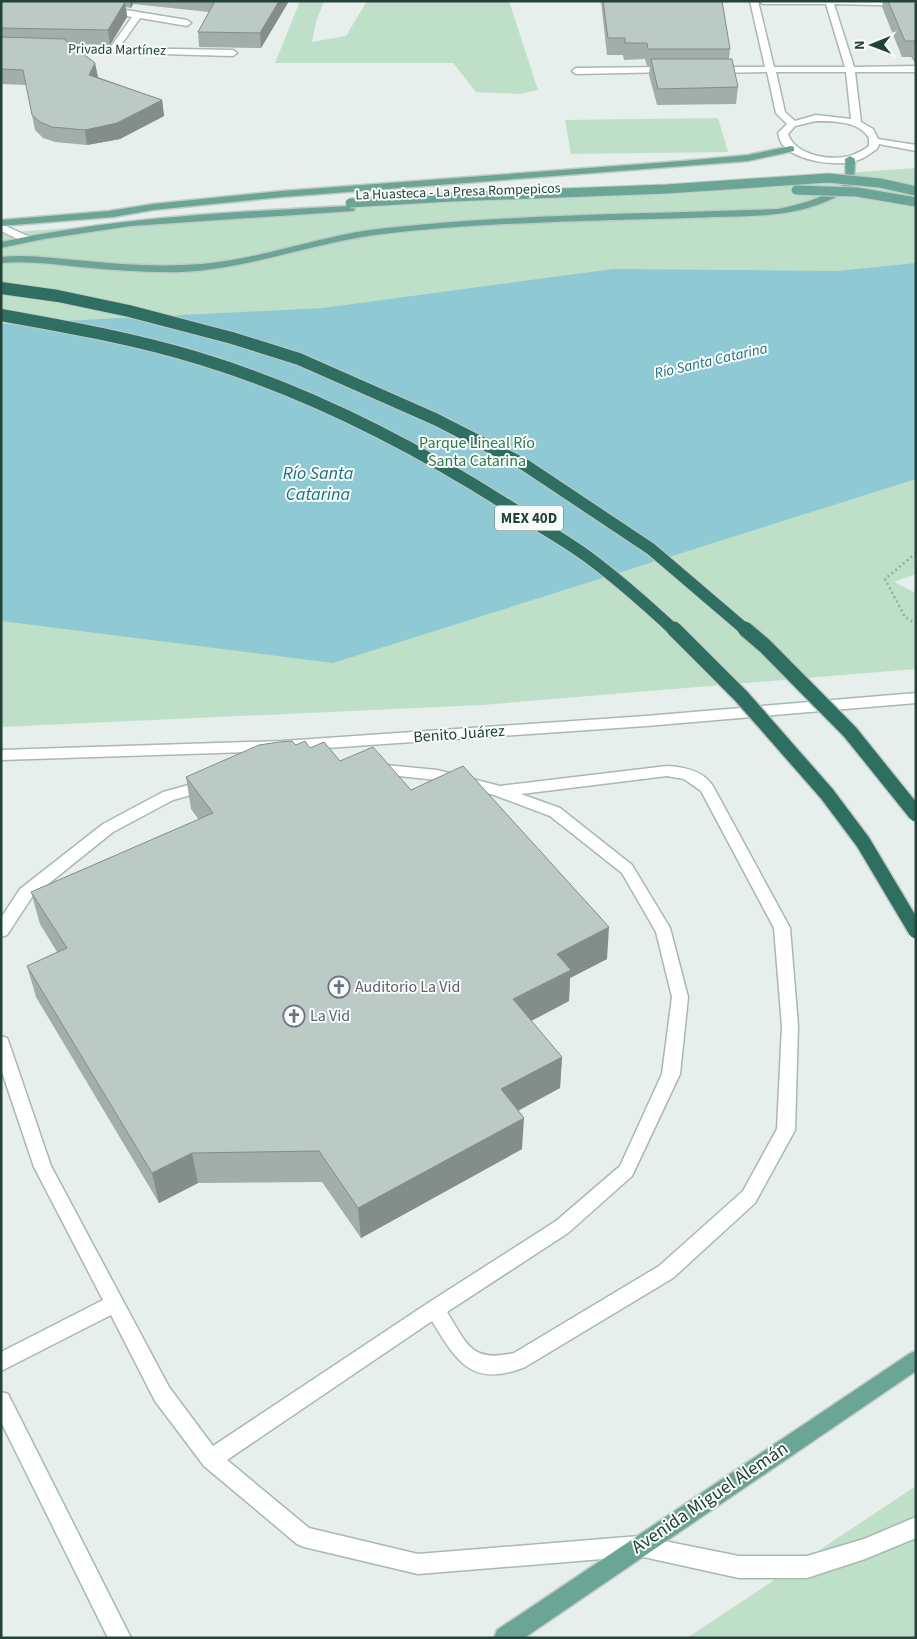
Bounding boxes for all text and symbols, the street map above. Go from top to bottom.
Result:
north arrow [847,20,897,70]
street label: Privada Martínez [68,39,166,61]
text: N [850,40,870,50]
street label: La Huasteca - La Presa Rompepicos [355,178,561,206]
water label: Río Santa Catarina [652,338,770,384]
park label: Parque Lineal Río Santa Catarina [419,432,535,472]
water label: Río Santa Catarina [283,461,354,507]
road number: MEX 40D [495,506,563,530]
street label: Benito Juárez [413,720,506,748]
church icon: Auditorio La Vid [327,975,351,999]
place label: Auditorio La Vid [355,976,460,998]
church icon: La Vid [282,1004,306,1028]
place label: La Vid [310,1005,350,1027]
street label: Avenida Miguel Alemán [626,1435,794,1561]

